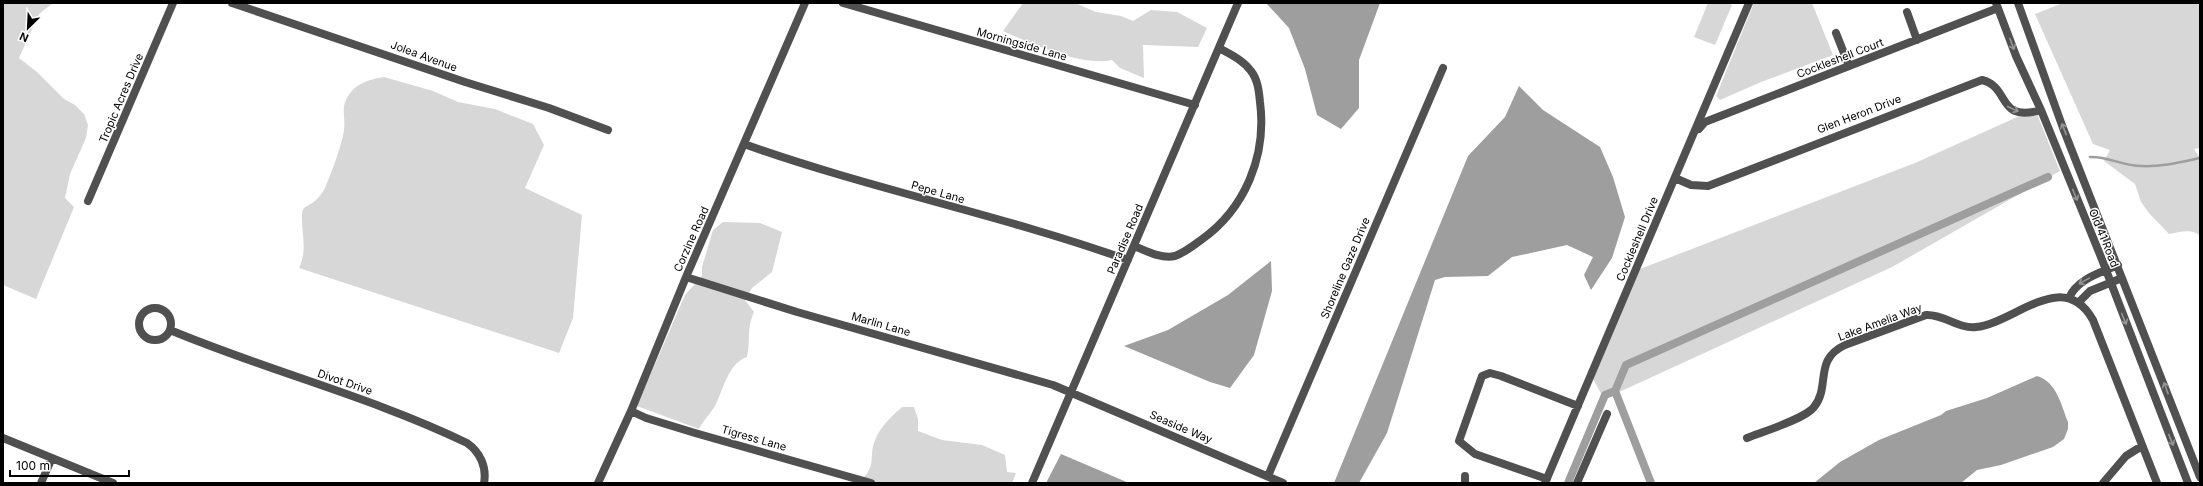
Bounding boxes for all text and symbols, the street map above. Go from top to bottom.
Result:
north arrow [8,8,48,48]
street label: Morningside Lane [975,24,1069,64]
text: N [17,29,31,45]
street label: Cockleshell Court [1794,35,1886,81]
street label: Jolea Avenue [389,37,459,75]
one-way arrow [2008,38,2016,50]
street label: Tropic Acres Drive [96,51,146,145]
street label: Glen Heron Drive [1815,92,1903,136]
one-way arrow [2007,106,2019,114]
one-way arrow [2060,124,2068,136]
street label: Pepe Lane [910,178,966,206]
one-way arrow [2071,188,2079,200]
street label: Cockleshell Drive [1613,195,1661,283]
street label: Paradise Road [1104,202,1146,276]
street label: Corzine Road [670,204,712,274]
street label: Old 41 Road [2086,207,2122,269]
street label: Shoreline Gaze Drive [1317,215,1373,321]
one-way arrow [2078,277,2090,285]
street label: Lake Amelia Way [1836,300,1924,344]
street label: Marlin Lane [850,309,912,339]
one-way arrow [2121,313,2129,325]
street label: Divot Drive [316,366,374,398]
one-way arrow [2161,382,2169,394]
street label: Seaside Way [1147,407,1215,447]
street label: Tigress Lane [720,422,788,454]
one-way arrow [2168,434,2176,446]
scale bar [10,452,129,478]
text: 100 m [16,458,50,473]

